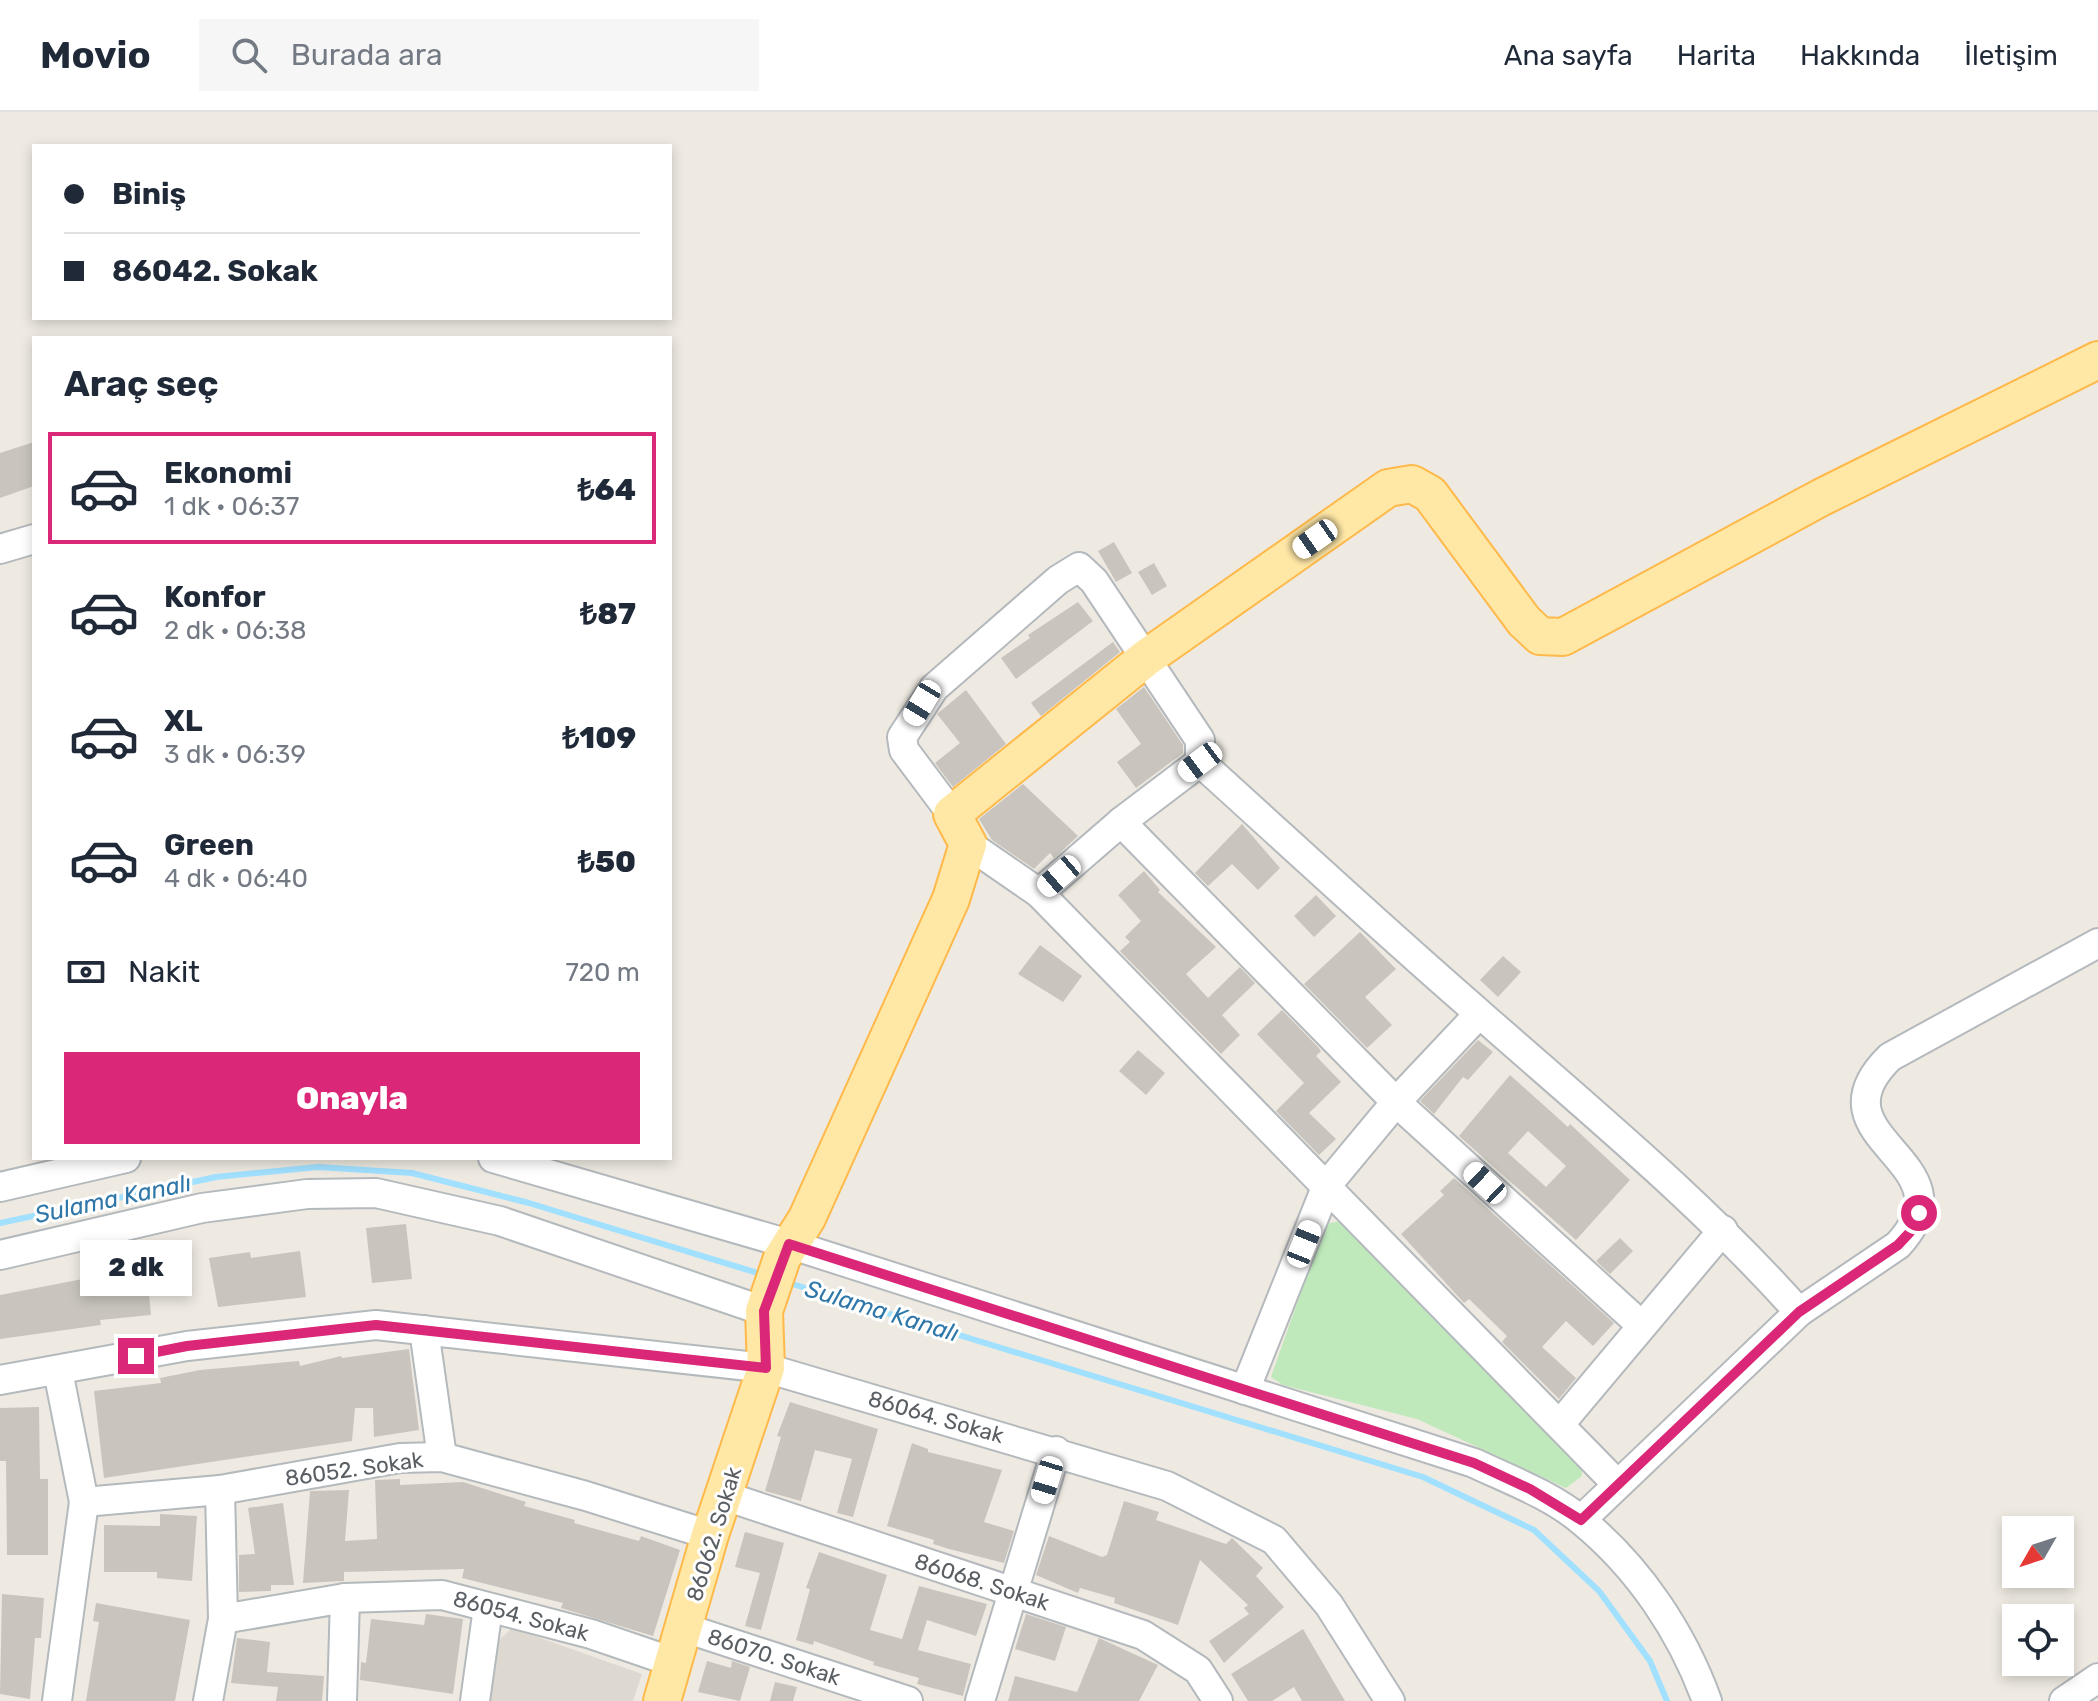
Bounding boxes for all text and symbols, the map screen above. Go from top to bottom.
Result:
search box [199,19,759,91]
text: Movio [40,32,151,78]
icon: search [227,33,271,77]
text: Burada ara [291,37,442,73]
text: Ana sayfa [1504,39,1633,72]
text: Harita [1677,39,1756,72]
text: Hakkında [1800,39,1920,72]
text: İletişim [1964,39,2058,72]
text: Biniş [112,176,186,212]
text: 86042. Sokak [112,253,318,289]
text: Araç seç [64,362,219,405]
icon: car [68,452,140,524]
text: Ekonomi [164,455,292,491]
text: ₺64 [577,472,636,508]
text: 1 dk · 06:37 [164,491,299,522]
car [1288,515,1342,563]
icon: car [68,576,140,648]
text: Konfor [164,579,266,615]
text: ₺87 [580,596,636,632]
text: 2 dk · 06:38 [164,615,307,646]
car [899,676,945,730]
icon: car [68,700,140,772]
text: XL [164,703,203,739]
text: ₺109 [562,720,636,756]
car [1174,738,1226,786]
text: 3 dk · 06:39 [164,739,306,770]
icon: car [68,824,140,896]
text: Green [164,827,254,863]
text: ₺50 [578,844,636,880]
car [1033,851,1085,901]
text: 4 dk · 06:40 [164,863,308,894]
icon: cash [64,950,108,994]
text: Nakit [128,954,200,990]
text: 720 m [565,957,640,988]
button: Onayla [64,1052,640,1144]
car [1459,1158,1511,1208]
water label: Sulama Kanalı [32,1169,194,1229]
route start [1901,1195,1937,1231]
car [1284,1217,1324,1271]
callout: 2 dk [80,1240,192,1296]
text: 2 dk [108,1252,164,1283]
water label: Sulama Kanalı [802,1274,962,1348]
route end [118,1338,154,1374]
street label: 86064. Sokak [865,1385,1007,1449]
street label: 86052. Sokak [283,1446,425,1492]
car [1029,1454,1065,1506]
street label: 86062. Sokak [681,1463,747,1605]
north arrow [2002,1516,2074,1588]
map controls [2002,1516,2074,1676]
street label: 86068. Sokak [911,1548,1053,1617]
street label: 86054. Sokak [450,1585,592,1647]
button: locate [2002,1604,2074,1676]
street label: 86070. Sokak [704,1623,844,1691]

